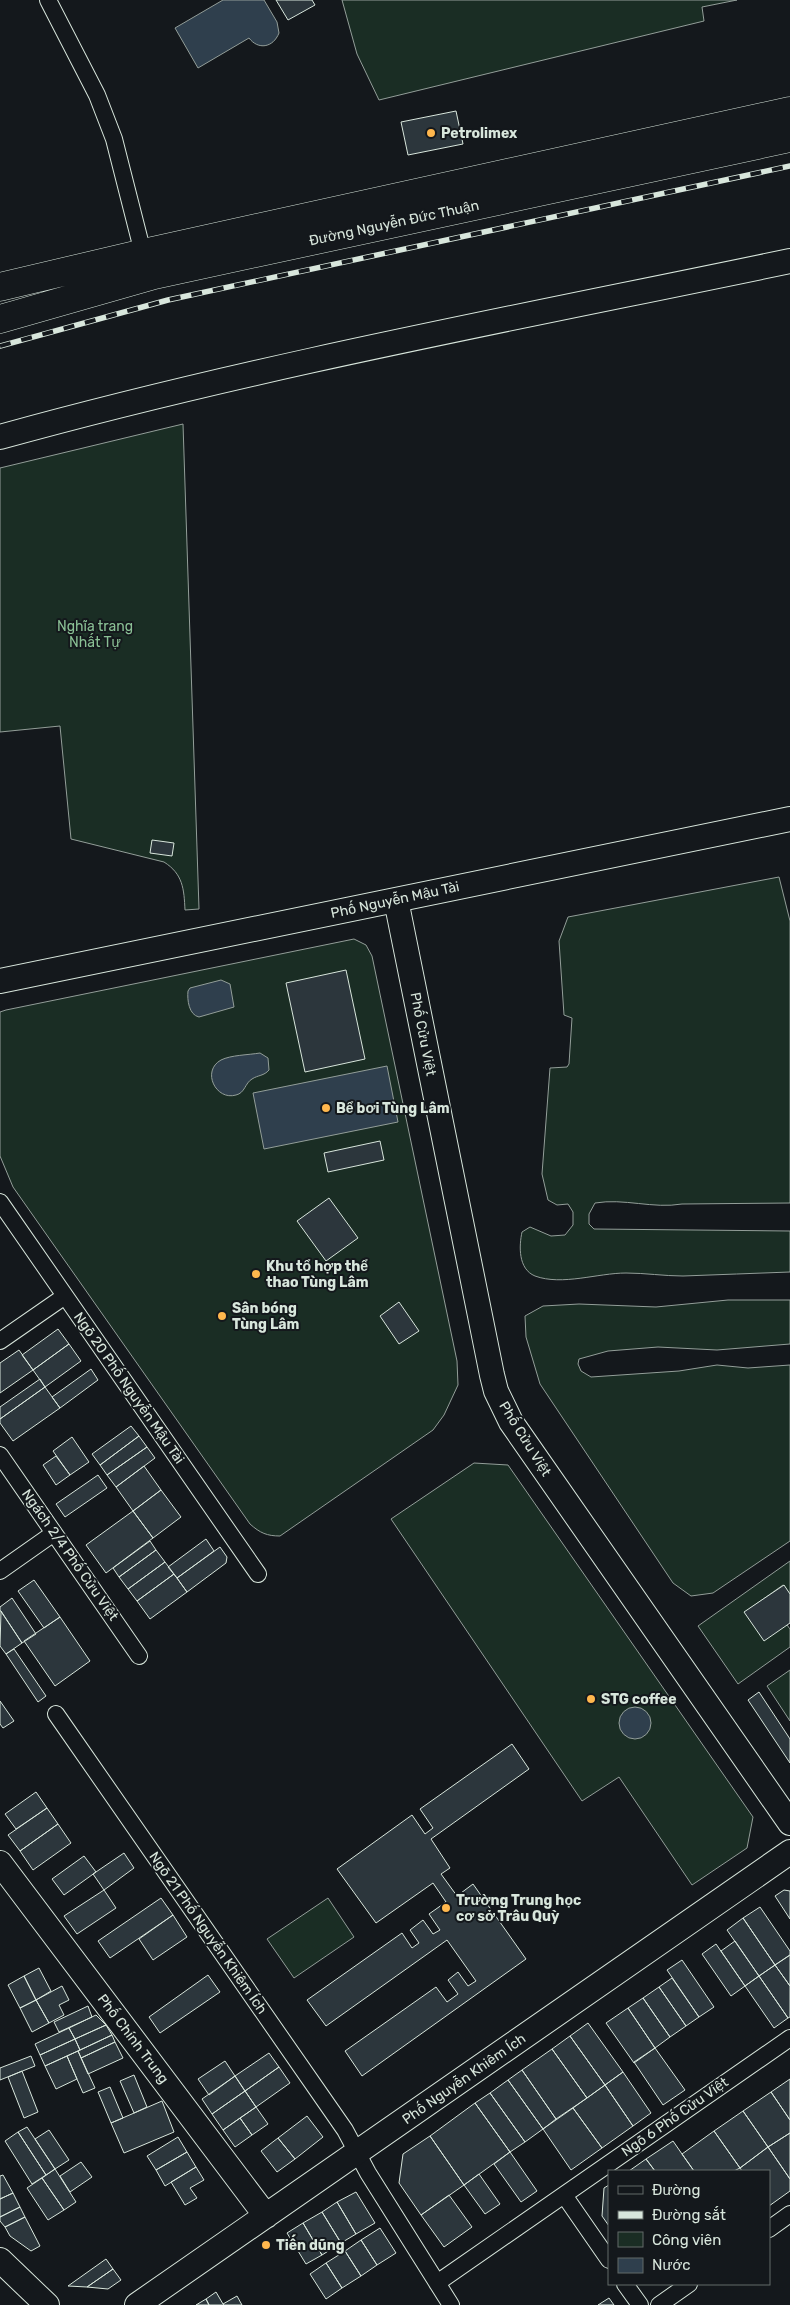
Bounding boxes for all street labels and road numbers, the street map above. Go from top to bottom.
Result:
street label: Đường Nguyễn Đức Thuận [307,196,481,249]
street label: Phố Nguyễn Mậu Tài [329,877,461,922]
street label: Phố Cửu Việt [407,991,441,1078]
street label: Ngõ 20 Phố Nguyễn Mậu Tài [70,1308,189,1467]
street label: Phố Cửu Việt [495,1398,556,1480]
street label: Ngách 2/4 Phố Cửu Việt [18,1485,123,1624]
street label: Ngõ 21 Phố Nguyễn Khiêm Ích [145,1848,271,2017]
street label: Phố Chính Trung [94,1990,173,2087]
street label: Phố Nguyễn Khiêm Ích [398,2029,529,2128]
street label: Ngõ 6 Phố Cửu Việt [618,2073,732,2160]

